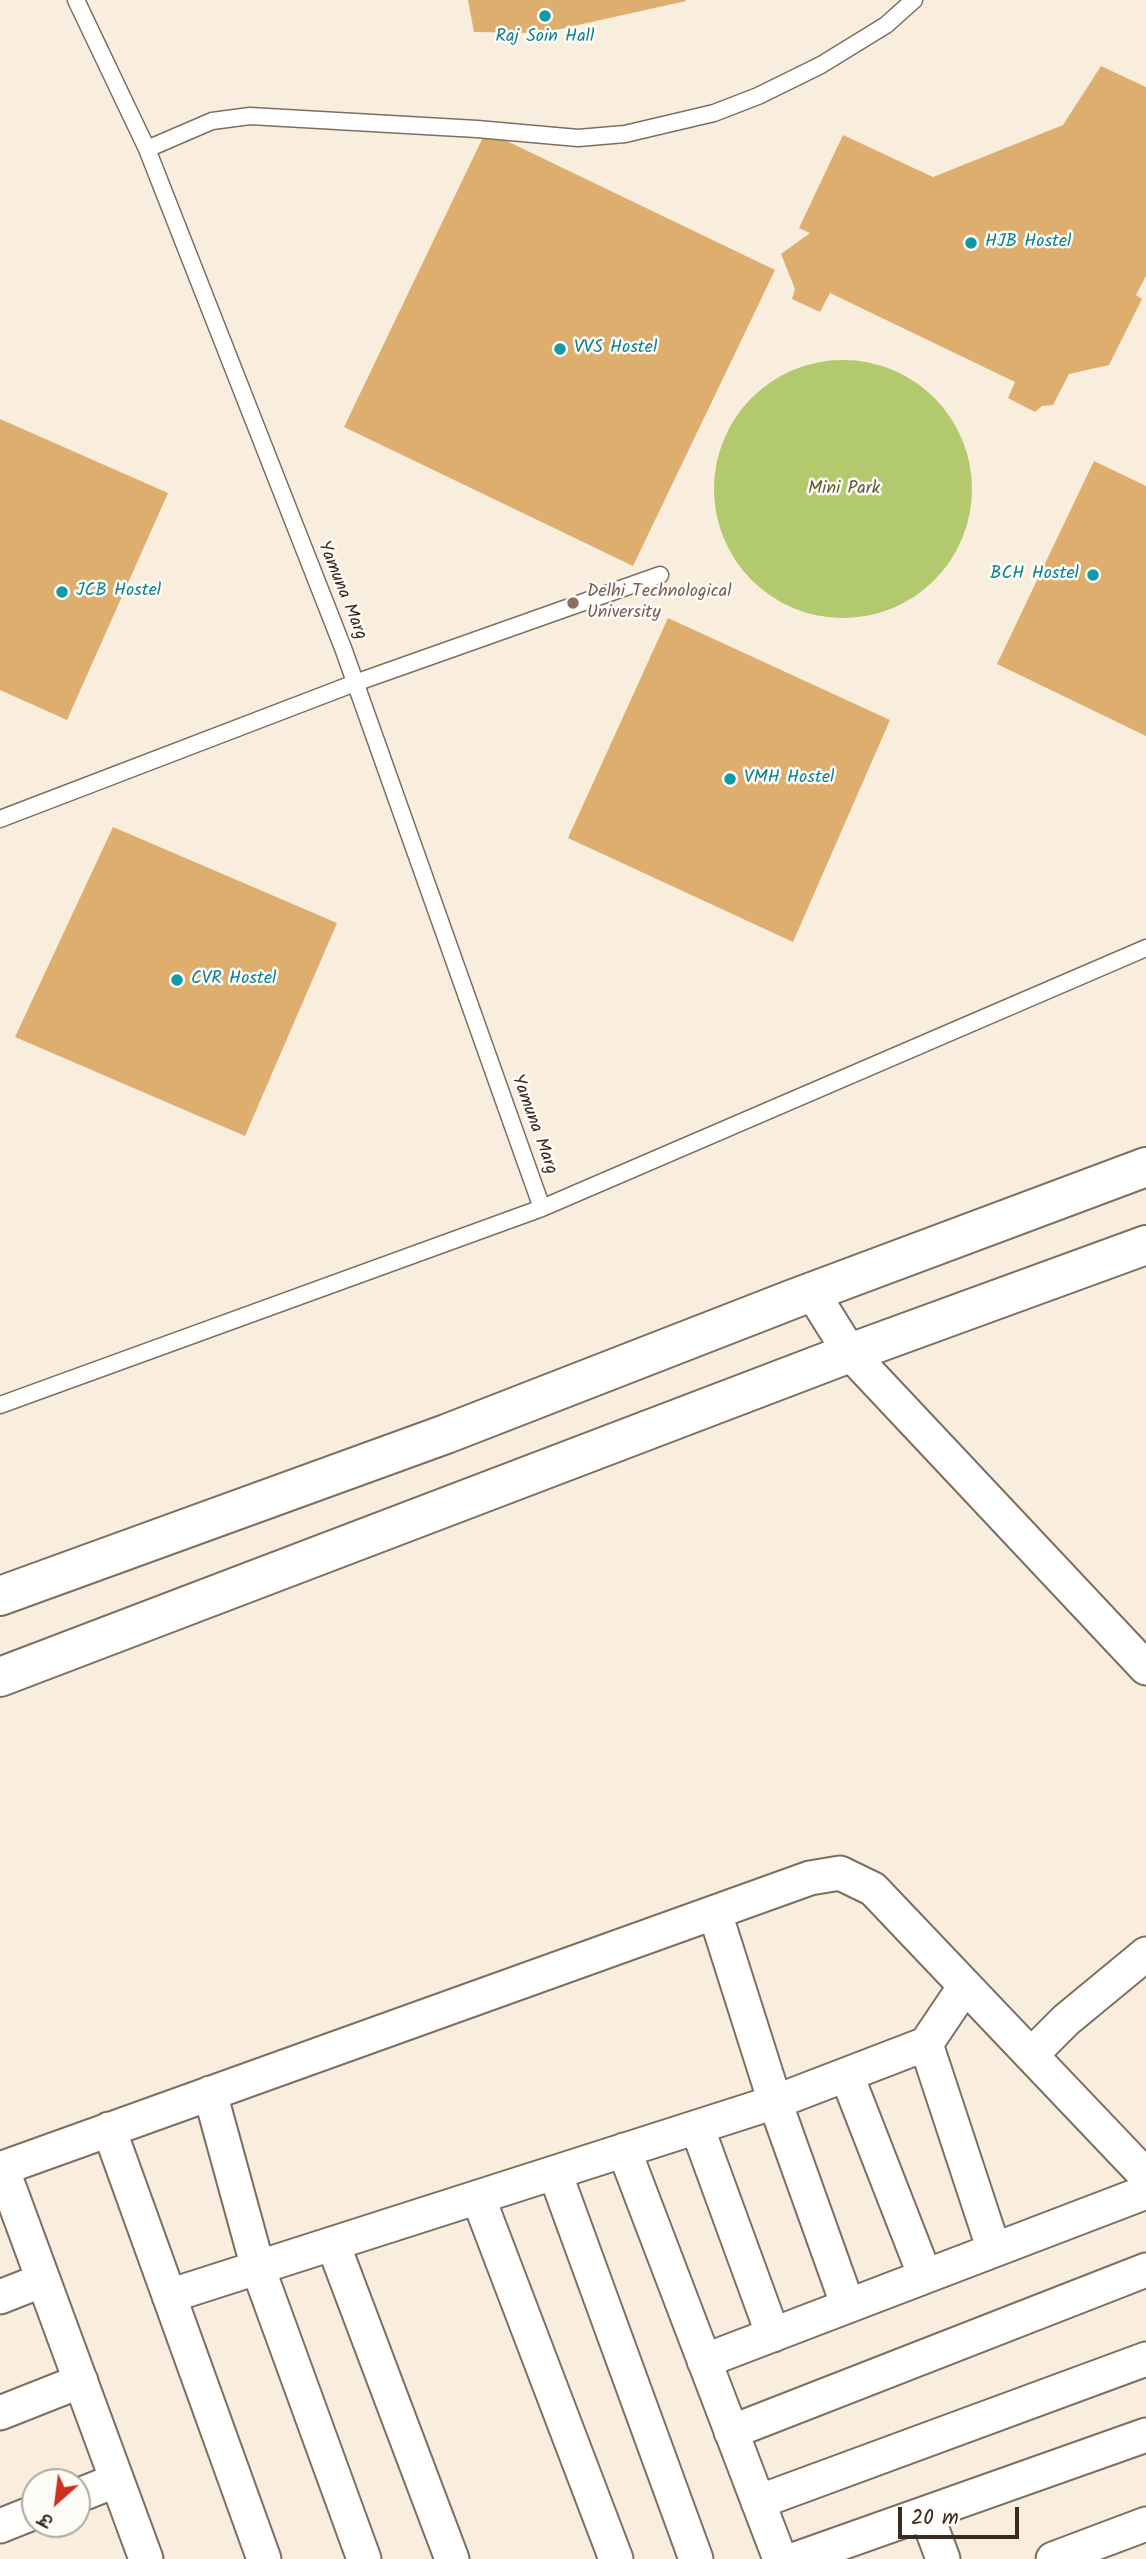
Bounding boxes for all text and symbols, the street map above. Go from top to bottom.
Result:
marker: Raj Soin Hall [537,8,553,24]
place label: Raj Soin Hall [496,27,594,49]
place label: HJB Hostel [985,232,1072,254]
marker: HJB Hostel [963,235,979,251]
place label: VVS Hostel [574,338,657,360]
marker: VVS Hostel [552,341,568,357]
park label: Mini Park [808,479,880,501]
street label: Yamuna Marg [311,539,371,643]
place label: BCH Hostel [990,564,1079,586]
marker: BCH Hostel [1085,567,1101,583]
place label: JCB Hostel [76,581,161,603]
place label: Delhi Technological University [587,582,732,624]
marker: JCB Hostel [54,584,70,600]
marker: Delhi Technological University [565,595,581,611]
place label: VMH Hostel [744,768,834,790]
marker: VMH Hostel [722,771,738,787]
place label: CVR Hostel [191,969,276,991]
marker: CVR Hostel [169,972,185,988]
street label: Yamuna Marg [505,1072,561,1178]
north arrow [21,2468,91,2538]
scale bar [901,2492,1022,2536]
text: 20 m [911,2502,959,2535]
text: उ [35,2504,59,2536]

